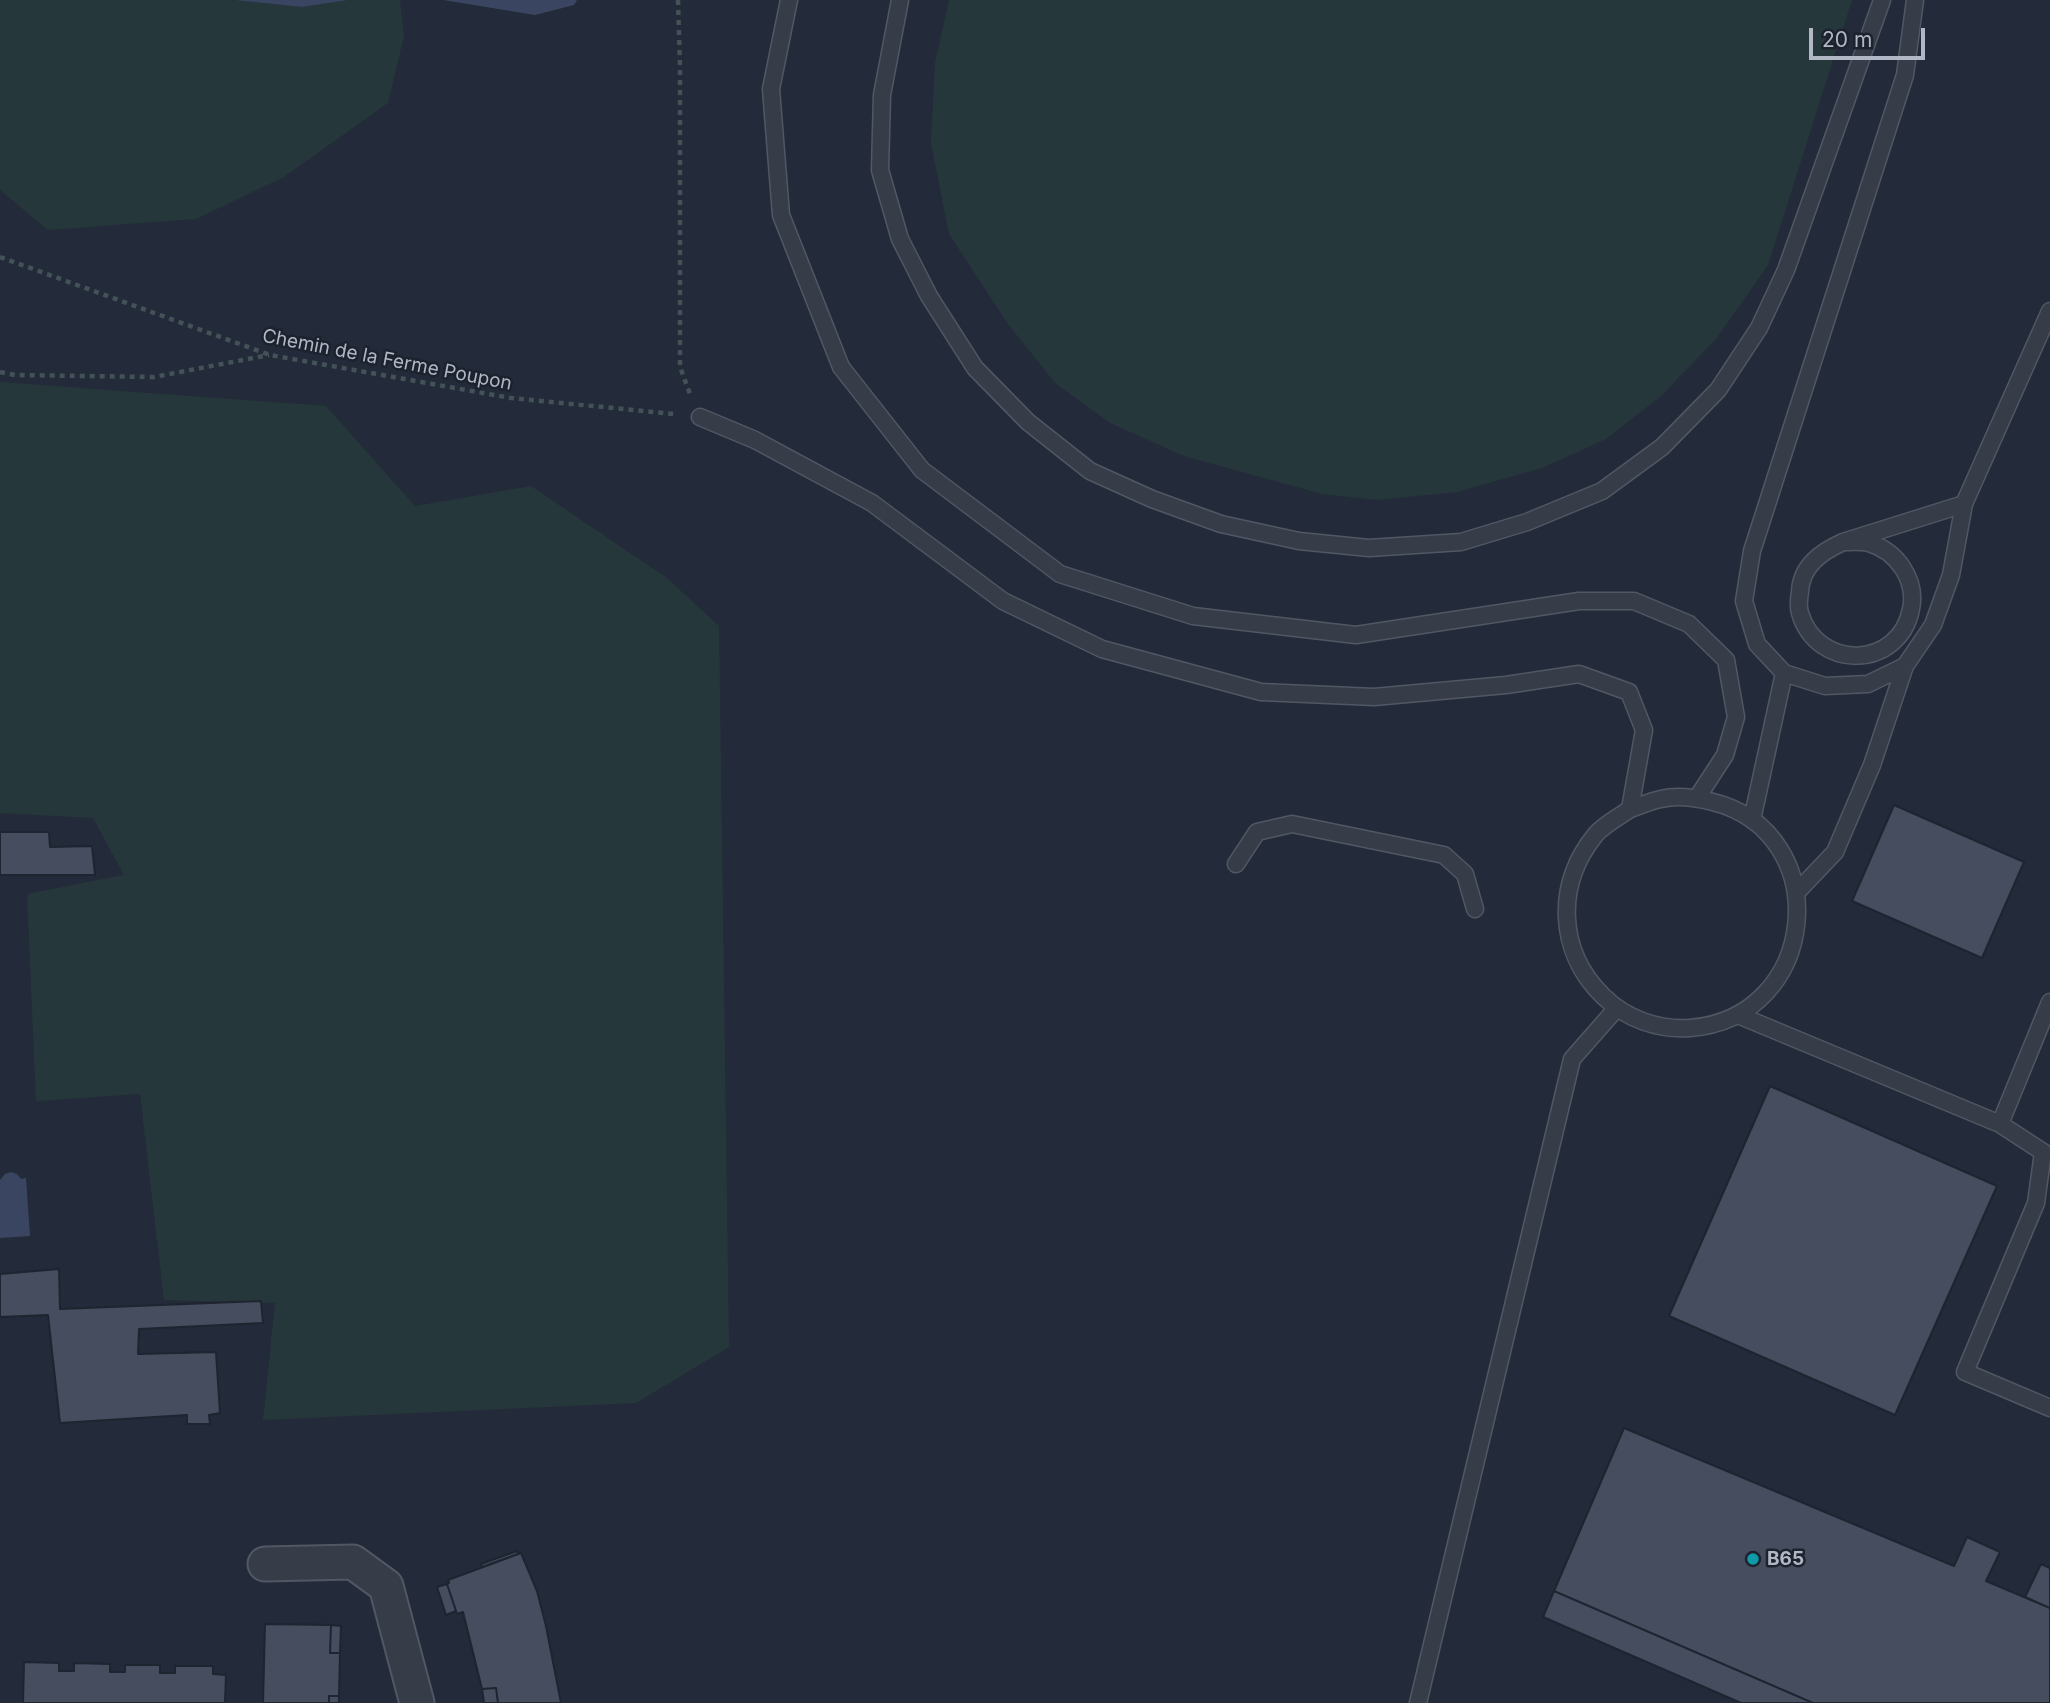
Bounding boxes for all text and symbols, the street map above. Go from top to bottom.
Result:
scale bar [1812,14,1927,58]
text: 20 m [1822,27,1872,52]
street label: Chemin de la Ferme Poupon [260,325,514,395]
place label: B65 [1767,1548,1804,1570]
marker: B65 [1745,1551,1761,1567]

